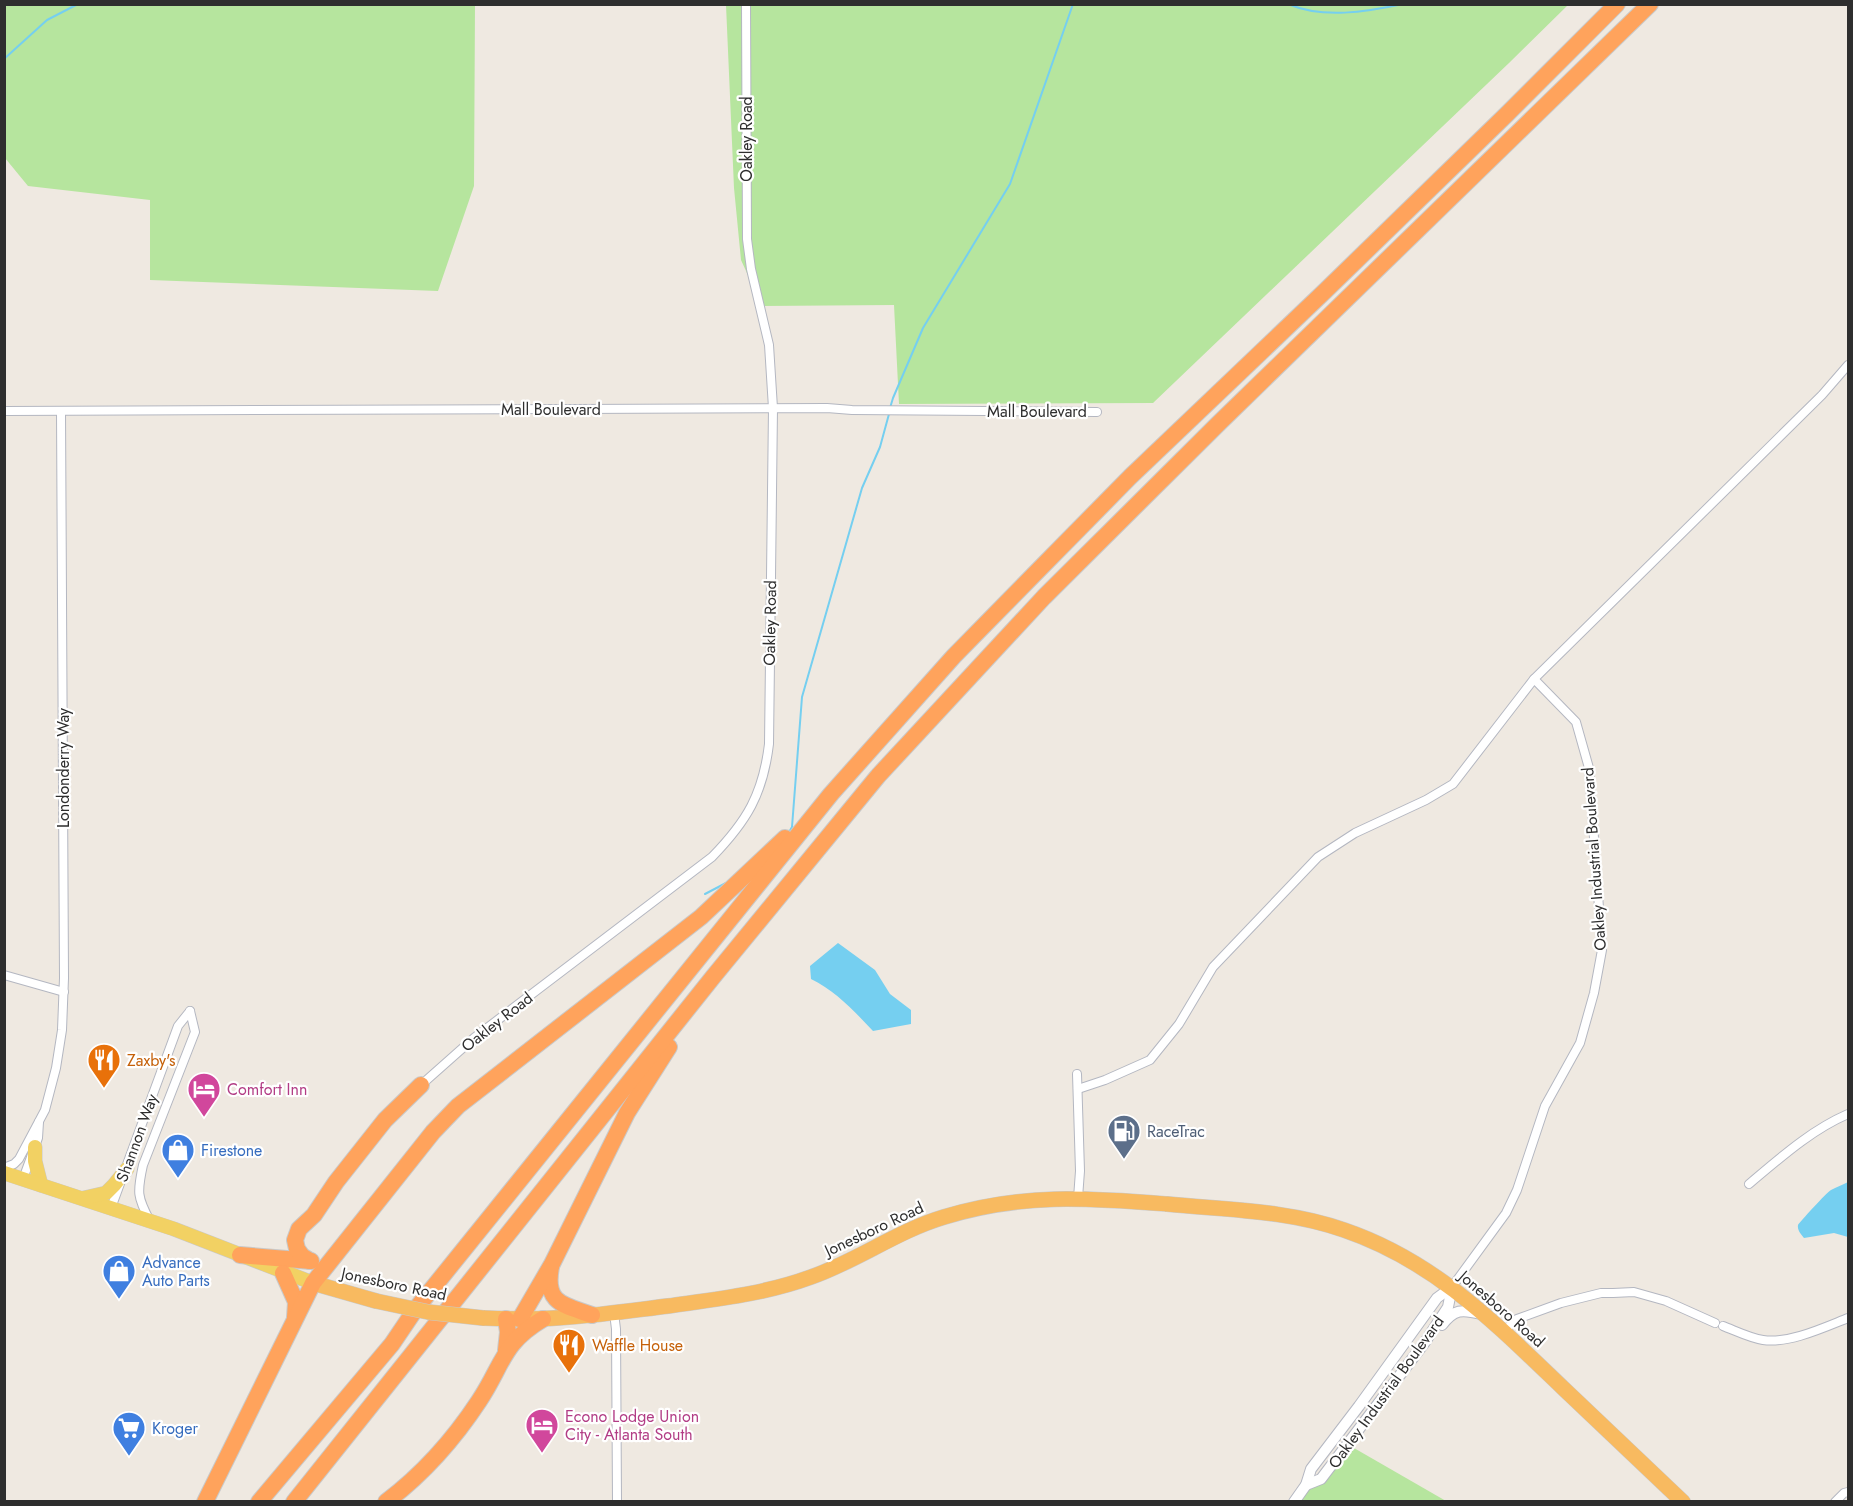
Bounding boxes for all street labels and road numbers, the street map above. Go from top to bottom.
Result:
street label: Oakley Road [735,96,758,182]
street label: Mall Boulevard [501,398,601,421]
street label: Mall Boulevard [987,400,1087,423]
street label: Oakley Road [758,580,782,666]
street label: Londonderry Way [52,707,75,828]
street label: Oakley Industrial Boulevard [1576,766,1612,952]
street label: Oakley Road [456,987,538,1057]
street label: Shannon Way [110,1090,164,1185]
street label: Jonesboro Road [819,1196,927,1263]
street label: Jonesboro Road [337,1261,449,1306]
street label: Jonesboro Road [1453,1264,1550,1353]
street label: Oakley Industrial Boulevard [1323,1311,1449,1473]

